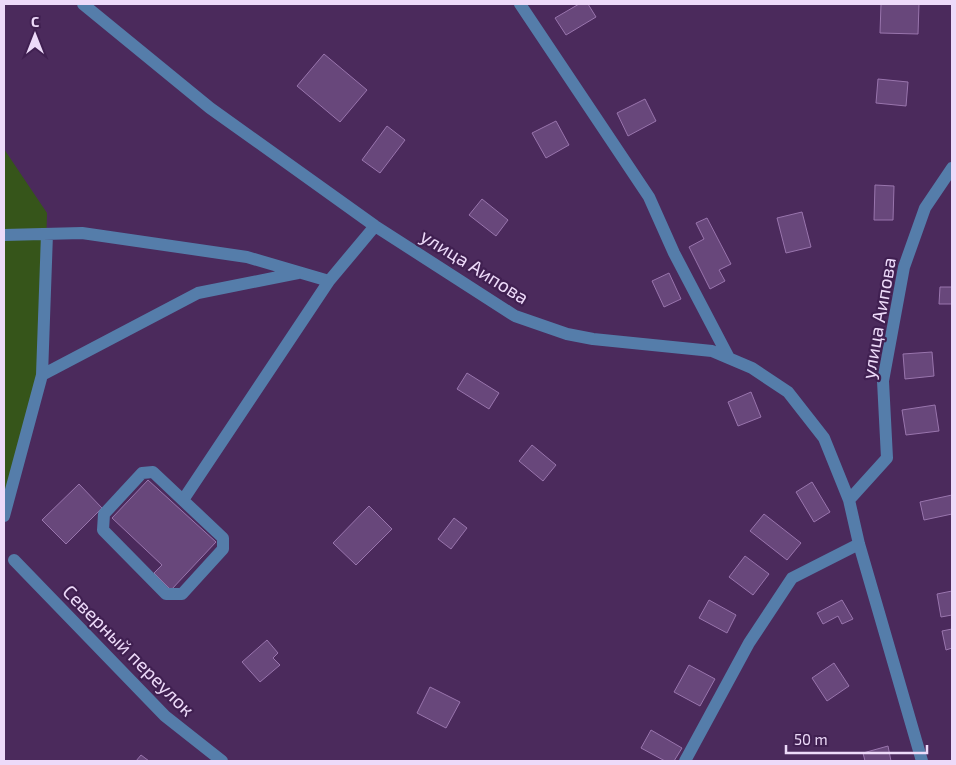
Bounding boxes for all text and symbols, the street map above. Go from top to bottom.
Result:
north arrow [10,10,60,60]
text: С [31,13,39,30]
street label: улица Аипова [416,224,533,309]
street label: улица Аипова [856,255,901,381]
street label: Северный переулок [58,579,200,721]
scale bar [786,722,927,754]
text: 50 m [794,730,828,748]

